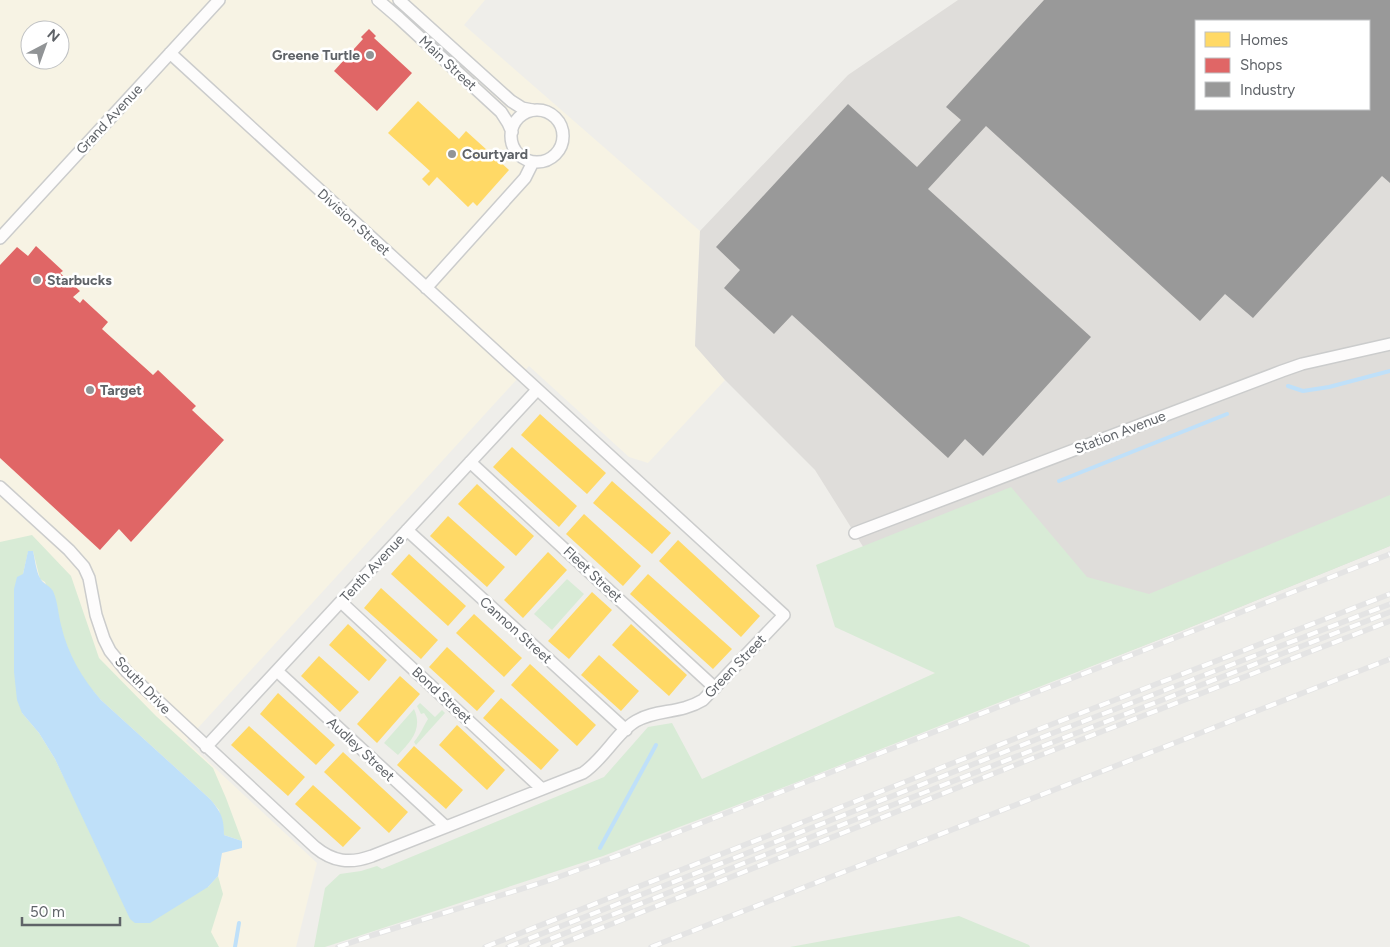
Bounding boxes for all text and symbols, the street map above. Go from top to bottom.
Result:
north arrow [20,20,70,70]
legend [1195,20,1370,110]
text: N [44,26,63,46]
text: Homes [1240,31,1288,49]
street label: Main Street [415,32,480,94]
place label: Greene Turtle [272,47,360,64]
marker: Greene Turtle [364,49,376,61]
text: Shops [1240,56,1282,74]
street label: Grand Avenue [73,81,146,158]
text: Industry [1240,81,1295,99]
place label: Courtyard [462,146,528,163]
marker: Courtyard [446,148,458,160]
street label: Division Street [314,185,393,259]
place label: Starbucks [47,272,112,289]
marker: Starbucks [31,274,43,286]
place label: Target [100,382,142,399]
marker: Target [84,384,96,396]
street label: Station Avenue [1072,407,1168,458]
street label: Tenth Avenue [337,531,408,606]
street label: Fleet Street [560,543,625,606]
street label: Cannon Street [476,593,555,667]
street label: Green Street [701,631,770,701]
street label: South Drive [111,653,175,718]
street label: Bond Street [408,663,475,727]
street label: Audley Street [323,714,398,785]
scale bar [22,894,120,926]
text: 50 m [30,903,65,921]

